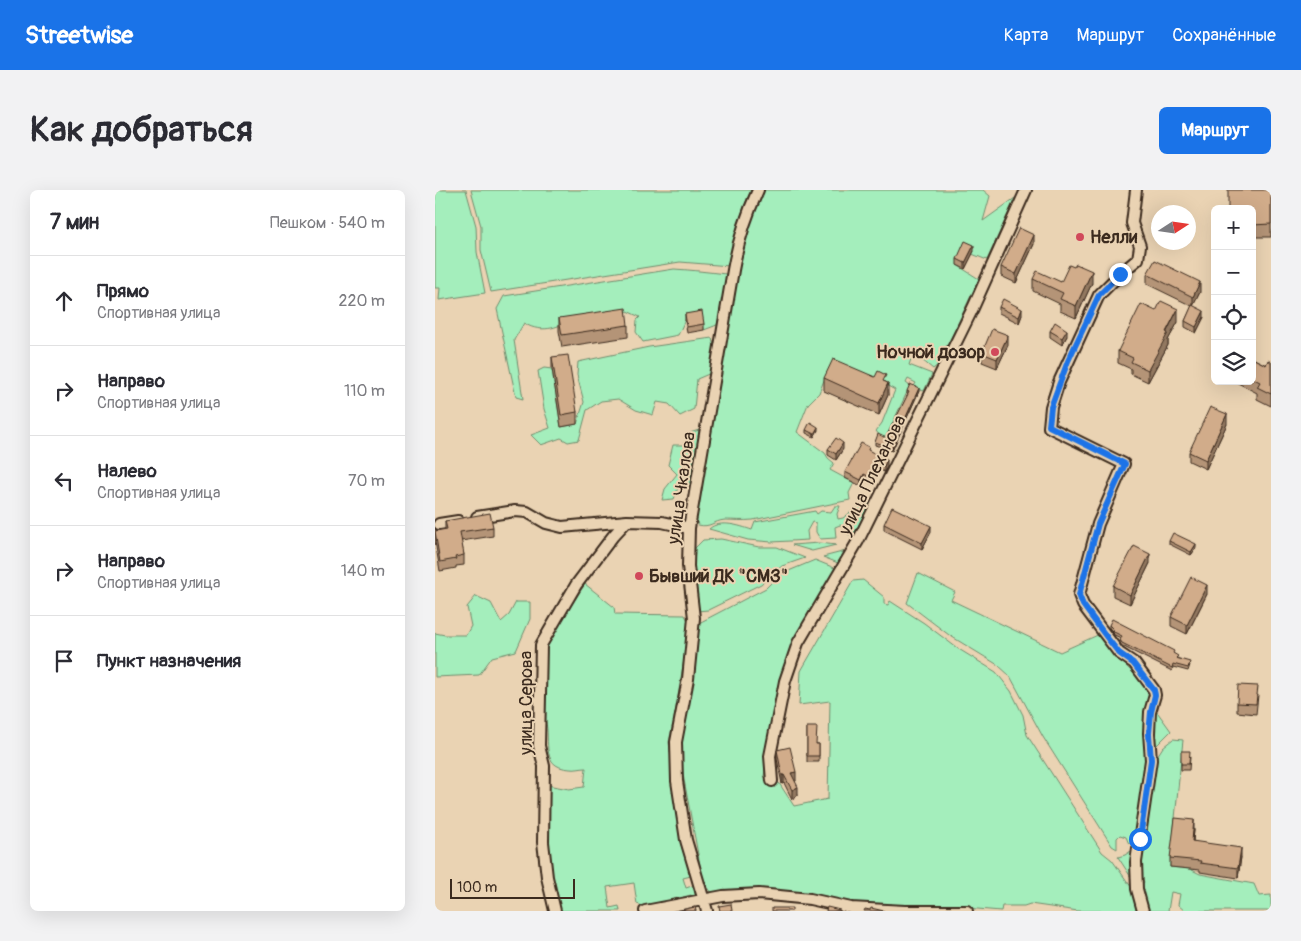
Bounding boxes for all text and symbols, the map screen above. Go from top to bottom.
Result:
text: Streetwise [25,21,133,50]
text: Карта [1004,24,1048,47]
text: Маршрут [1076,24,1144,47]
text: Сохранённые [1172,24,1276,47]
button: Маршрут [1159,107,1271,154]
text: Как добраться [30,108,253,152]
north arrow [1151,205,1196,250]
map controls [1211,205,1256,385]
button: + [1211,205,1256,250]
text: 7 мин [50,209,99,236]
text: Пешком · 540 m [270,213,385,233]
place label: Нелли [1090,226,1137,249]
marker: Нелли [1074,231,1086,243]
button: − [1211,250,1256,295]
route end [1109,263,1132,286]
text: Прямо [97,279,149,303]
icon: ahead [50,287,78,315]
text: 220 m [339,291,385,311]
button: locate [1211,295,1256,340]
text: Спортивная улица [97,303,220,323]
button: layers [1211,340,1256,385]
place label: Ночной дозор [876,341,985,364]
marker: Ночной дозор [989,346,1001,358]
text: Направо [97,369,165,393]
icon: right [50,377,78,405]
text: 110 m [344,381,385,401]
text: Спортивная улица [97,393,220,413]
street label: улица Плеханова [833,411,912,540]
street label: улица Чкалова [662,430,701,547]
text: Налево [97,459,157,483]
icon: left [50,467,78,495]
text: 70 m [348,471,385,491]
text: Спортивная улица [97,483,220,503]
text: Направо [97,549,165,573]
icon: right [50,557,78,585]
text: 140 m [341,561,385,581]
place label: Бывший ДК "СМЗ" [649,565,788,588]
marker: Бывший ДК "СМЗ" [633,570,645,582]
text: Спортивная улица [97,573,220,593]
icon: arrive [50,647,78,675]
text: Пункт назначения [97,649,241,673]
street label: улица Серова [515,651,538,756]
route start [1129,828,1152,851]
scale bar [450,876,575,899]
text: 100 m [457,879,497,896]

